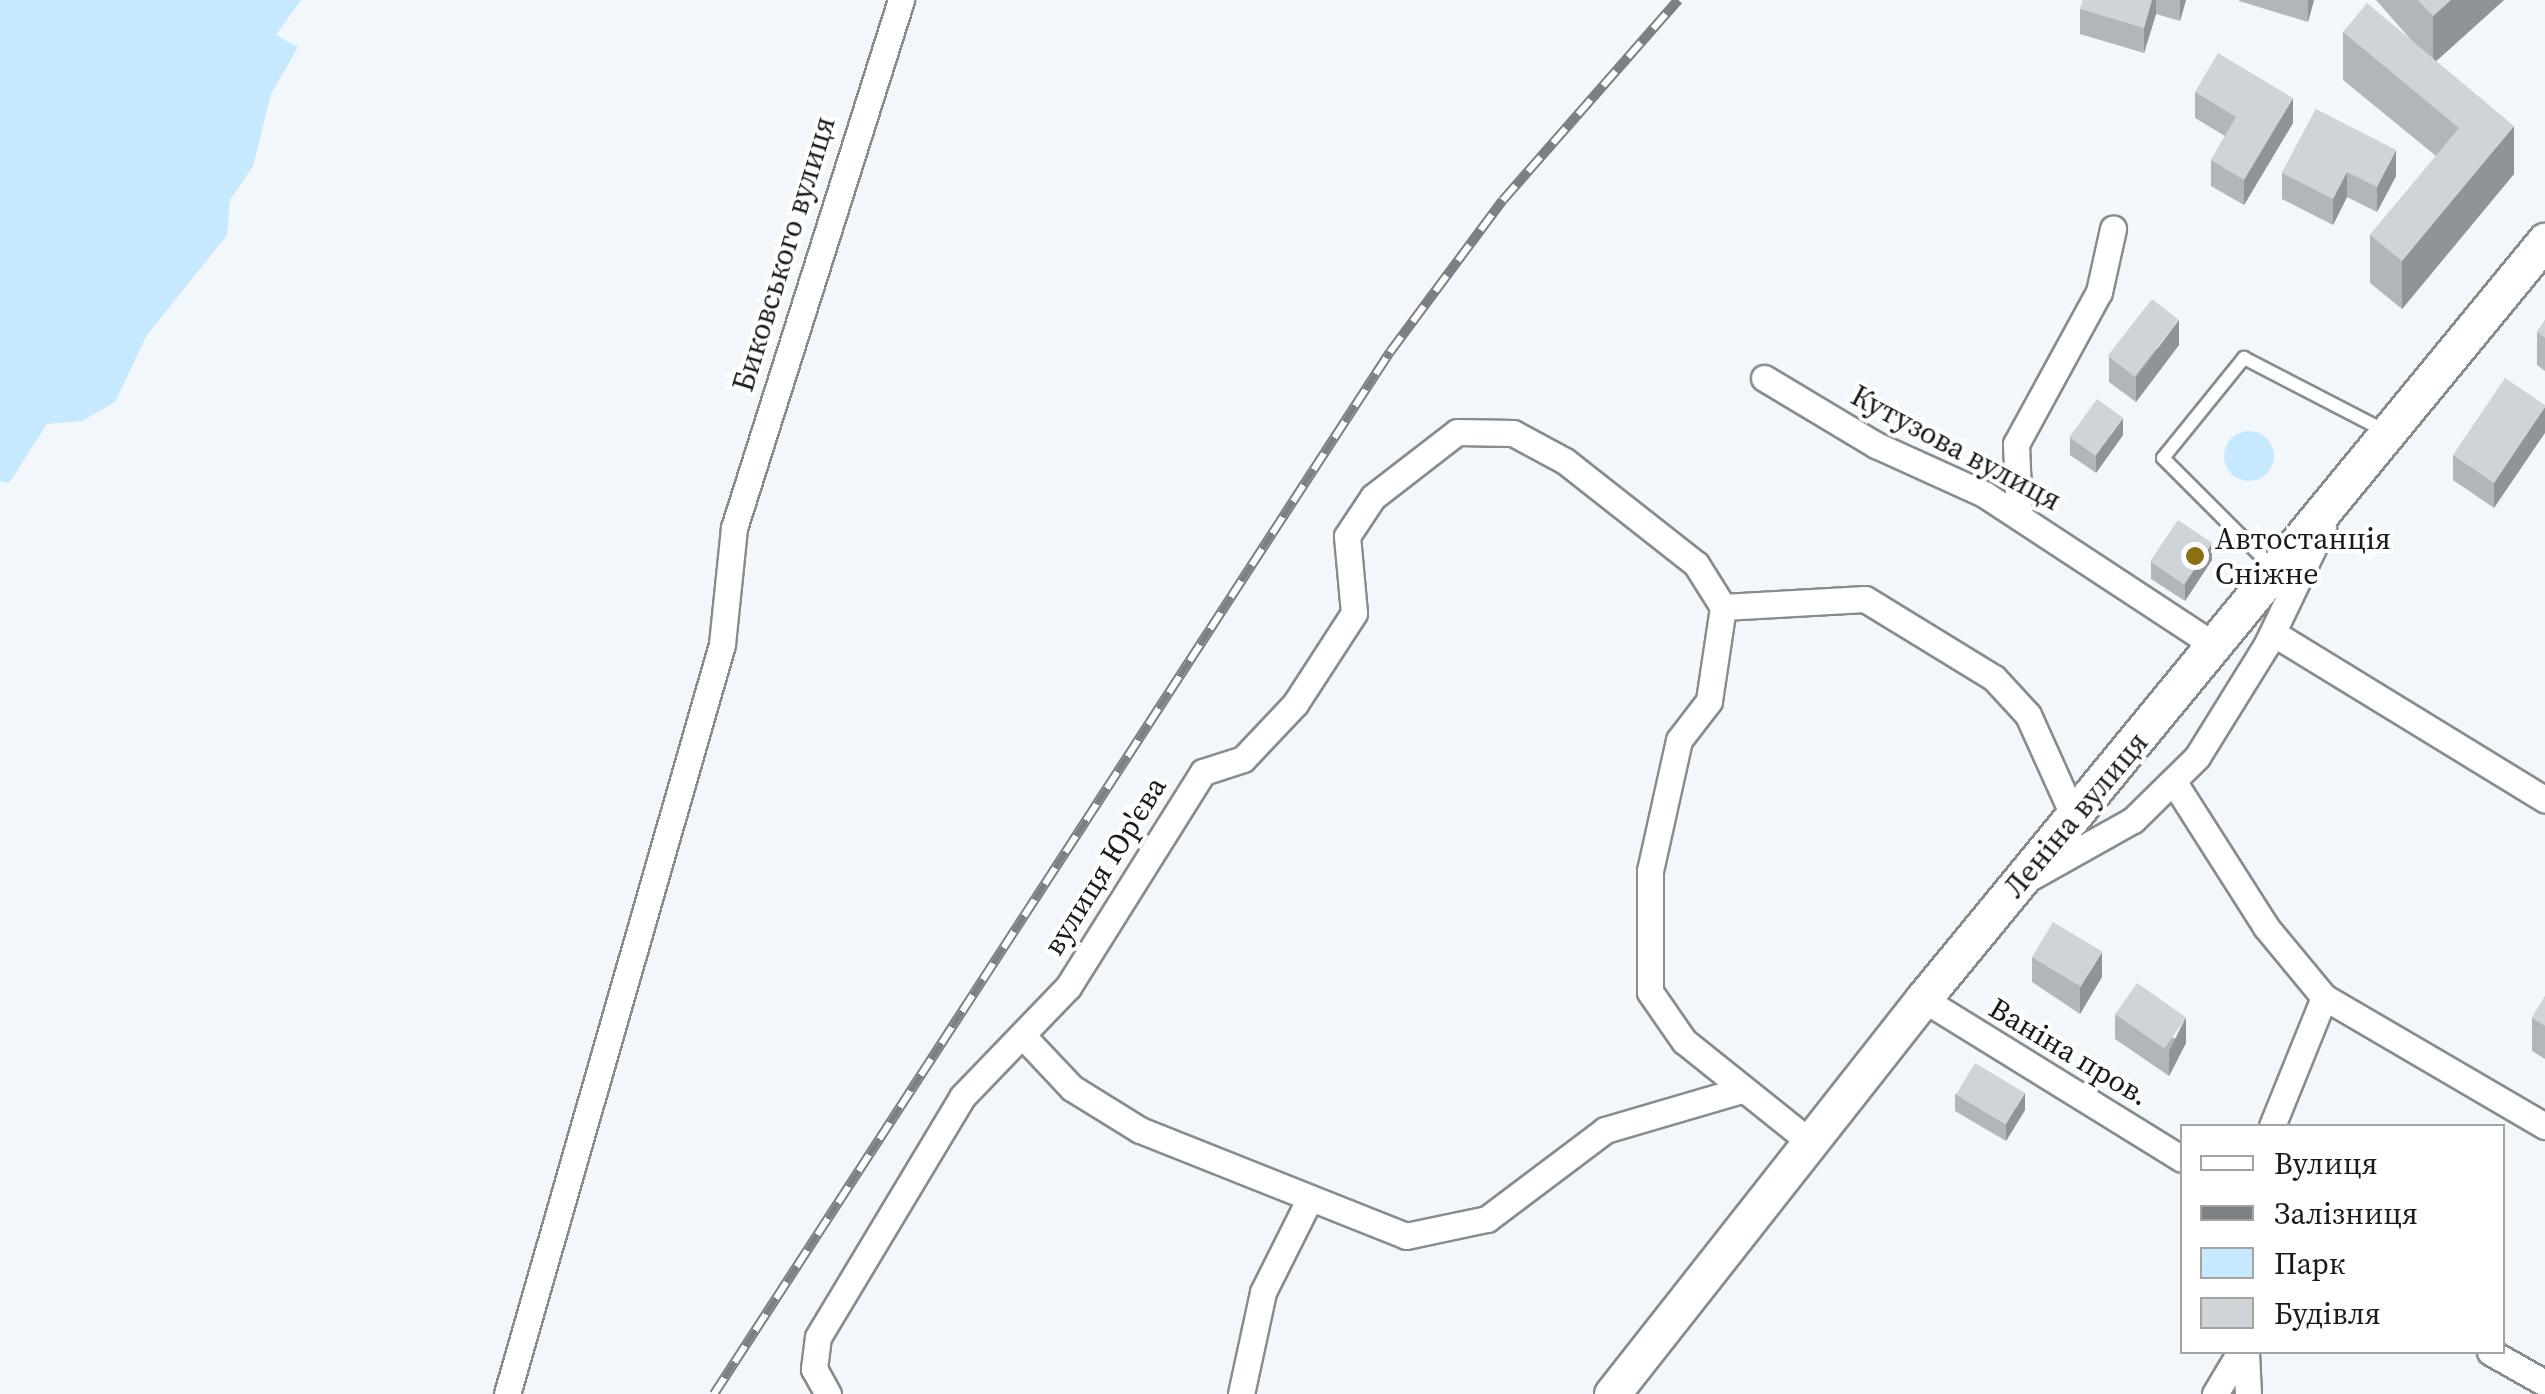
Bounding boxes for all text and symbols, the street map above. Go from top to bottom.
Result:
street label: Биковського вулиця [725,112,843,396]
street label: Кутузова вулиця [1845,377,2067,519]
place label: Автостанція Сніжне [2215,521,2391,592]
marker: Автостанція Сніжне [2184,545,2206,567]
street label: Леніна вулиця [1996,725,2156,905]
street label: вулиця Юр'єва [1036,770,1174,962]
street label: Ваніна пров. [1983,990,2155,1114]
legend [2180,1124,2505,1354]
text: Вулиця [2274,1143,2378,1184]
text: Залізниця [2274,1193,2418,1234]
text: Парк [2274,1243,2345,1284]
text: Будівля [2274,1293,2381,1334]

